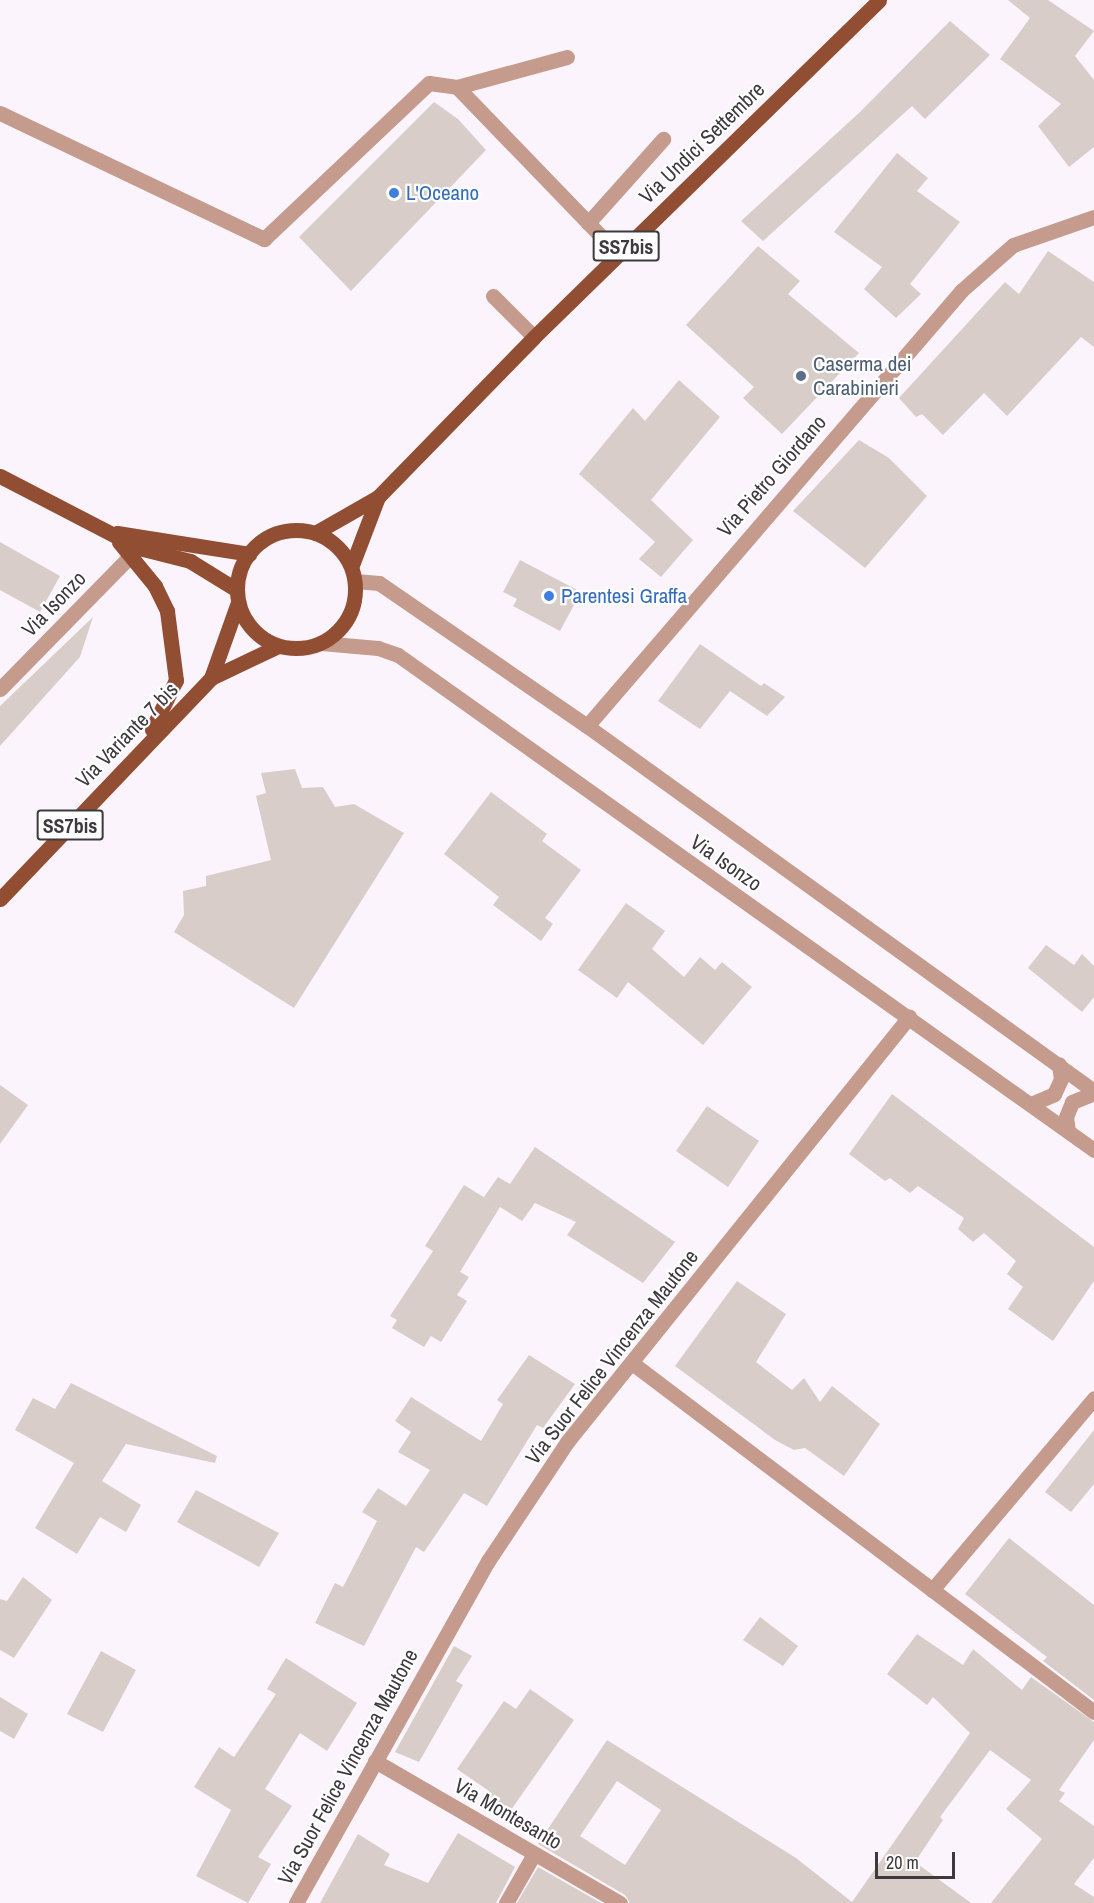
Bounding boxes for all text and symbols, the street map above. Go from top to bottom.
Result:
street label: Via Undici Settembre [634,77,770,209]
place label: L'Oceano [406,180,479,206]
marker: L'Oceano [387,186,401,200]
road number: SS7bis [592,229,660,263]
place label: Caserma dei Carabinieri [813,351,912,401]
marker: Caserma dei Carabinieri [794,369,808,383]
street label: Via Pietro Giordano [712,410,832,542]
street label: Via Isonzo [17,566,91,642]
place label: Parentesi Graffa [561,583,687,609]
marker: Parentesi Graffa [542,589,556,603]
street label: Via Variante 7 bis [71,677,183,793]
road number: SS7bis [36,808,104,842]
street label: Via Isonzo [686,829,766,897]
street label: Via Suor Felice Vincenza Mautone [520,1245,704,1469]
street label: Via Suor Felice Vincenza Mautone [273,1645,423,1889]
street label: Via Montesanto [450,1773,566,1855]
scale bar [878,1840,958,1878]
text: 20 m [886,1850,919,1875]

